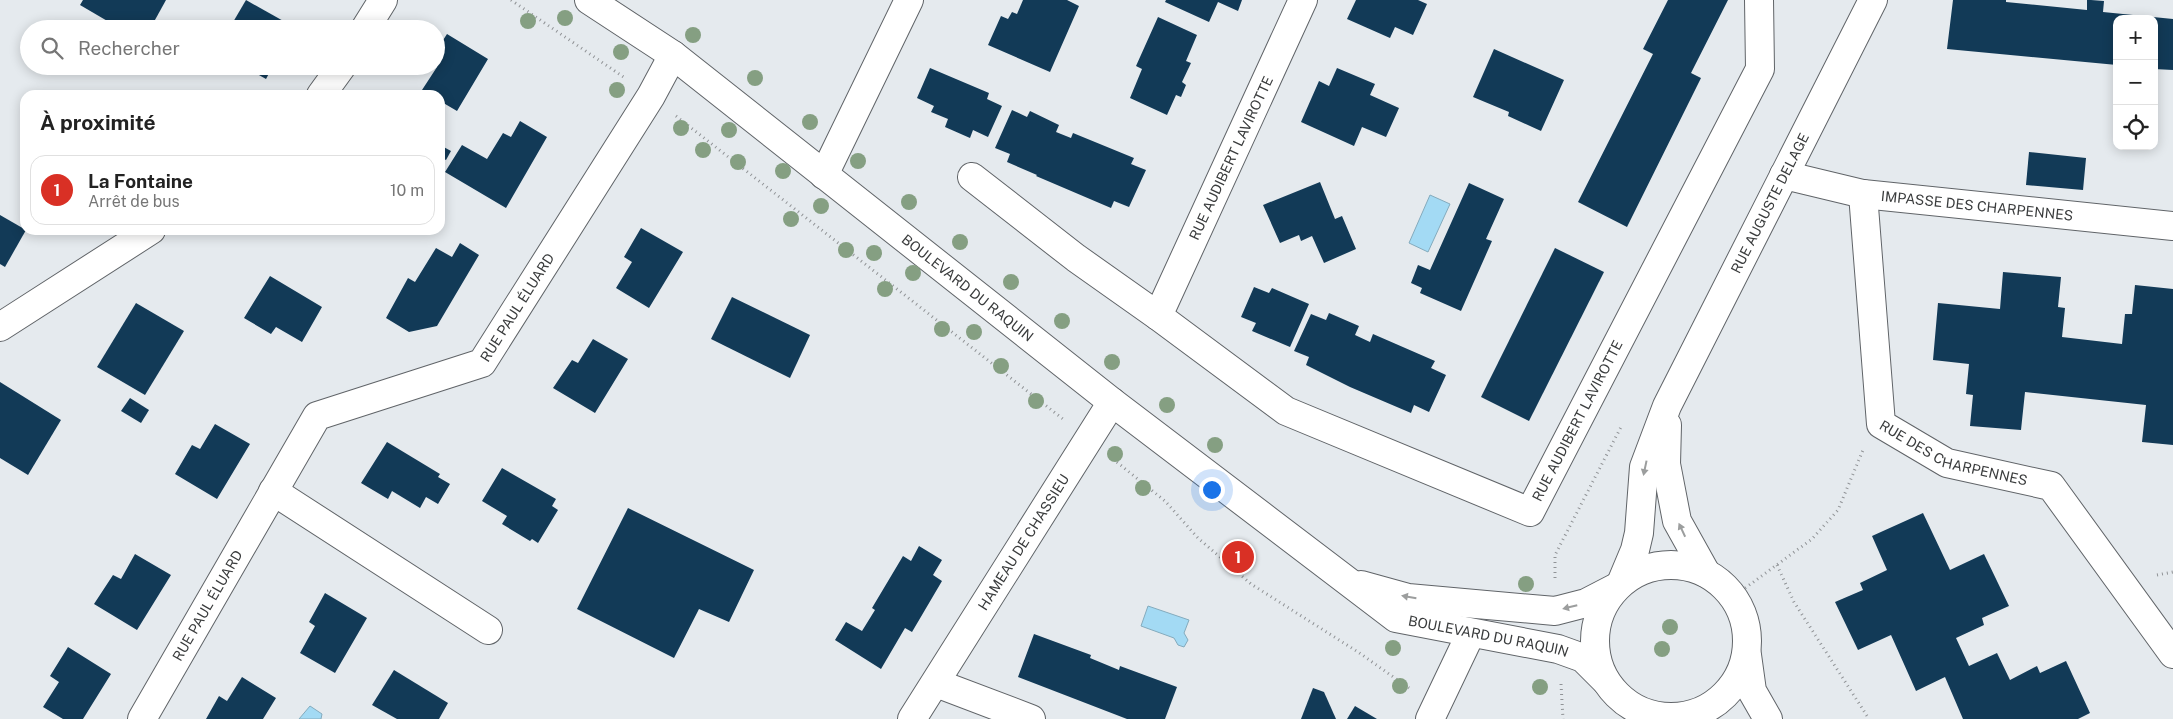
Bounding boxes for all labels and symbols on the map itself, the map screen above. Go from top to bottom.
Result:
street label: RUE AUDIBERT LAVIROTTE [1186,74,1276,242]
street label: RUE AUGUSTE DELAGE [1728,130,1812,276]
street label: IMPASSE DES CHARPENNES [1880,188,2074,224]
street label: BOULEVARD DU RAQUIN [899,231,1037,345]
street label: RUE PAUL ÉLUARD [477,250,557,365]
street label: RUE AUDIBERT LAVIROTTE [1529,338,1626,504]
street label: RUE DES CHARPENNES [1877,417,2029,489]
one-way arrow [1640,460,1648,476]
street label: HAMEAU DE CHASSIEU [975,471,1072,613]
your location [1199,477,1225,503]
one-way arrow [1678,523,1686,537]
pin: 1 [1222,538,1254,576]
street label: RUE PAUL ÉLUARD [169,547,246,664]
one-way arrow [1401,593,1417,601]
one-way arrow [1563,604,1578,612]
street label: BOULEVARD DU RAQUIN [1407,613,1571,660]

